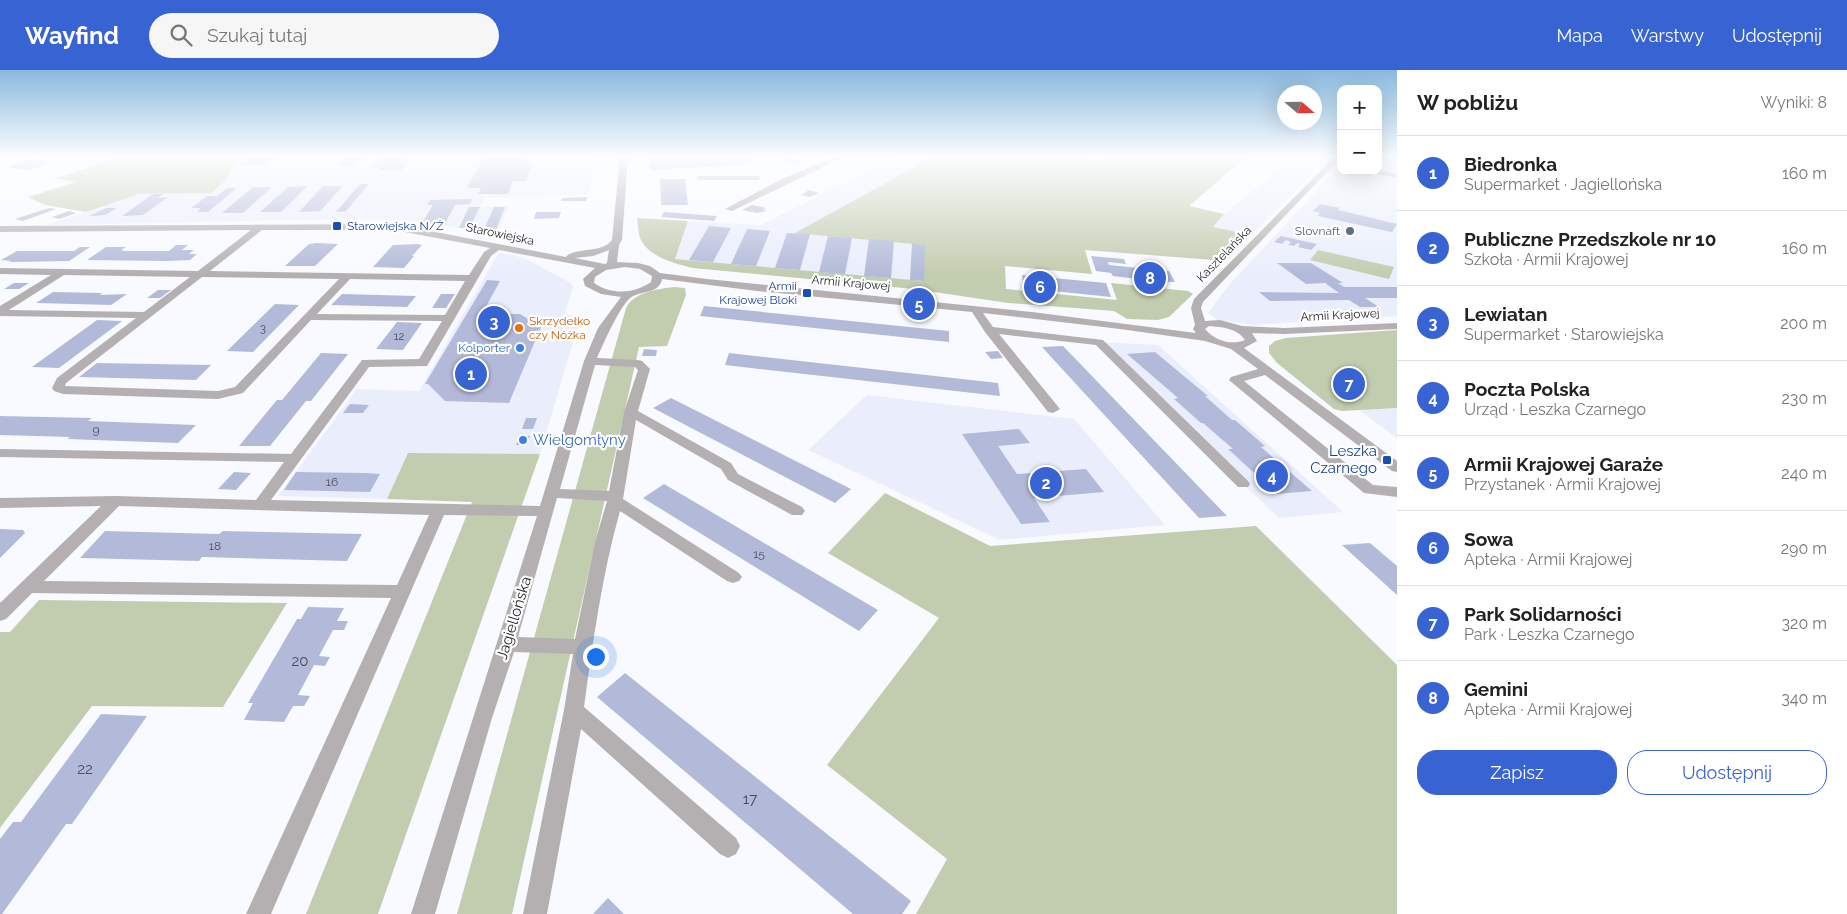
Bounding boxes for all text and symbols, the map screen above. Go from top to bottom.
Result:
search box [149,13,499,58]
text: Wayfind [25,21,119,50]
icon: search [167,21,195,49]
text: Szukaj tutaj [207,24,307,46]
text: Mapa [1556,25,1603,46]
text: Warstwy [1631,25,1704,46]
text: Udostępnij [1732,25,1822,46]
north arrow [1277,85,1322,130]
map controls [1337,85,1382,175]
button: + [1337,85,1382,130]
text: W pobliżu [1417,90,1518,115]
text: Wyniki: 8 [1760,93,1827,112]
button: − [1337,130,1382,175]
text: Biedronka [1464,153,1557,175]
text: 1 [1429,164,1437,183]
text: 160 m [1782,164,1827,183]
text: Supermarket · Jagiellońska [1464,175,1662,194]
place label: Starowiejska N/Ż [347,219,444,233]
marker: Starowiejska N/Ż [331,220,343,232]
street label: Starowiejska [465,220,535,248]
street label: Kasztelańska [1194,223,1254,285]
place label: Slovnaft [1295,224,1340,238]
marker: Slovnaft [1344,225,1356,237]
text: Publiczne Przedszkole nr 10 [1464,228,1716,250]
text: 2 [1428,239,1438,258]
text: 160 m [1782,239,1827,258]
text: Szkoła · Armii Krajowej [1464,250,1629,269]
pin: 8 [1134,259,1166,297]
pin: 6 [1024,268,1056,306]
street label: Armii Krajowej [811,273,891,293]
place label: Armii Krajowej Bloki [719,279,797,307]
pin: 5 [903,285,935,323]
marker: Armii Krajowej Bloki [801,287,813,299]
pin: 3 [478,303,510,341]
text: Lewiatan [1464,303,1547,325]
street label: Armii Krajowej [1300,306,1380,324]
place label: Skrzydełko czy Nóżka [529,314,590,342]
text: 3 [1429,314,1437,333]
text: 200 m [1780,314,1827,333]
house number: 3 [260,322,266,335]
marker: Skrzydełko czy Nóżka [513,322,525,334]
text: Supermarket · Starowiejska [1464,325,1664,344]
house number: 12 [394,330,404,343]
place label: Kolporter [458,341,511,355]
marker: Kolporter [514,342,526,354]
pin: 1 [455,355,487,393]
pin: 7 [1333,365,1365,403]
text: Poczta Polska [1464,378,1590,400]
text: 4 [1428,389,1438,408]
text: 230 m [1782,389,1827,408]
text: Urząd · Leszka Czarnego [1464,400,1646,419]
house number: 9 [92,423,100,437]
place label: Wielgomłyny [533,431,626,449]
marker: Wielgomłyny [517,434,529,446]
place label: Leszka Czarnego [1310,442,1377,477]
text: Armii Krajowej Garaże [1464,453,1663,475]
marker: Leszka Czarnego [1381,454,1393,466]
pin: 4 [1256,457,1288,495]
pin: 2 [1030,464,1062,502]
text: 5 [1429,464,1437,483]
text: 240 m [1781,464,1827,483]
house number: 16 [326,475,338,489]
text: Przystanek · Armii Krajowej [1464,475,1661,494]
text: Sowa [1464,528,1513,550]
house number: 18 [209,539,221,553]
text: 6 [1428,539,1438,558]
text: 290 m [1781,539,1827,558]
house number: 15 [753,547,765,561]
text: Apteka · Armii Krajowej [1464,550,1632,569]
street label: Jagiellońska [493,574,535,662]
text: Park Solidarności [1464,603,1622,625]
text: 7 [1429,614,1437,633]
text: 320 m [1782,614,1827,633]
text: Park · Leszka Czarnego [1464,625,1635,644]
your location [583,644,609,670]
house number: 20 [292,652,309,670]
text: Gemini [1464,678,1528,700]
text: 8 [1428,689,1438,708]
text: 340 m [1781,689,1827,708]
text: Apteka · Armii Krajowej [1464,700,1632,719]
button: Zapisz [1417,750,1617,795]
button: Udostępnij [1627,750,1827,795]
house number: 22 [77,760,93,778]
house number: 17 [743,790,757,808]

